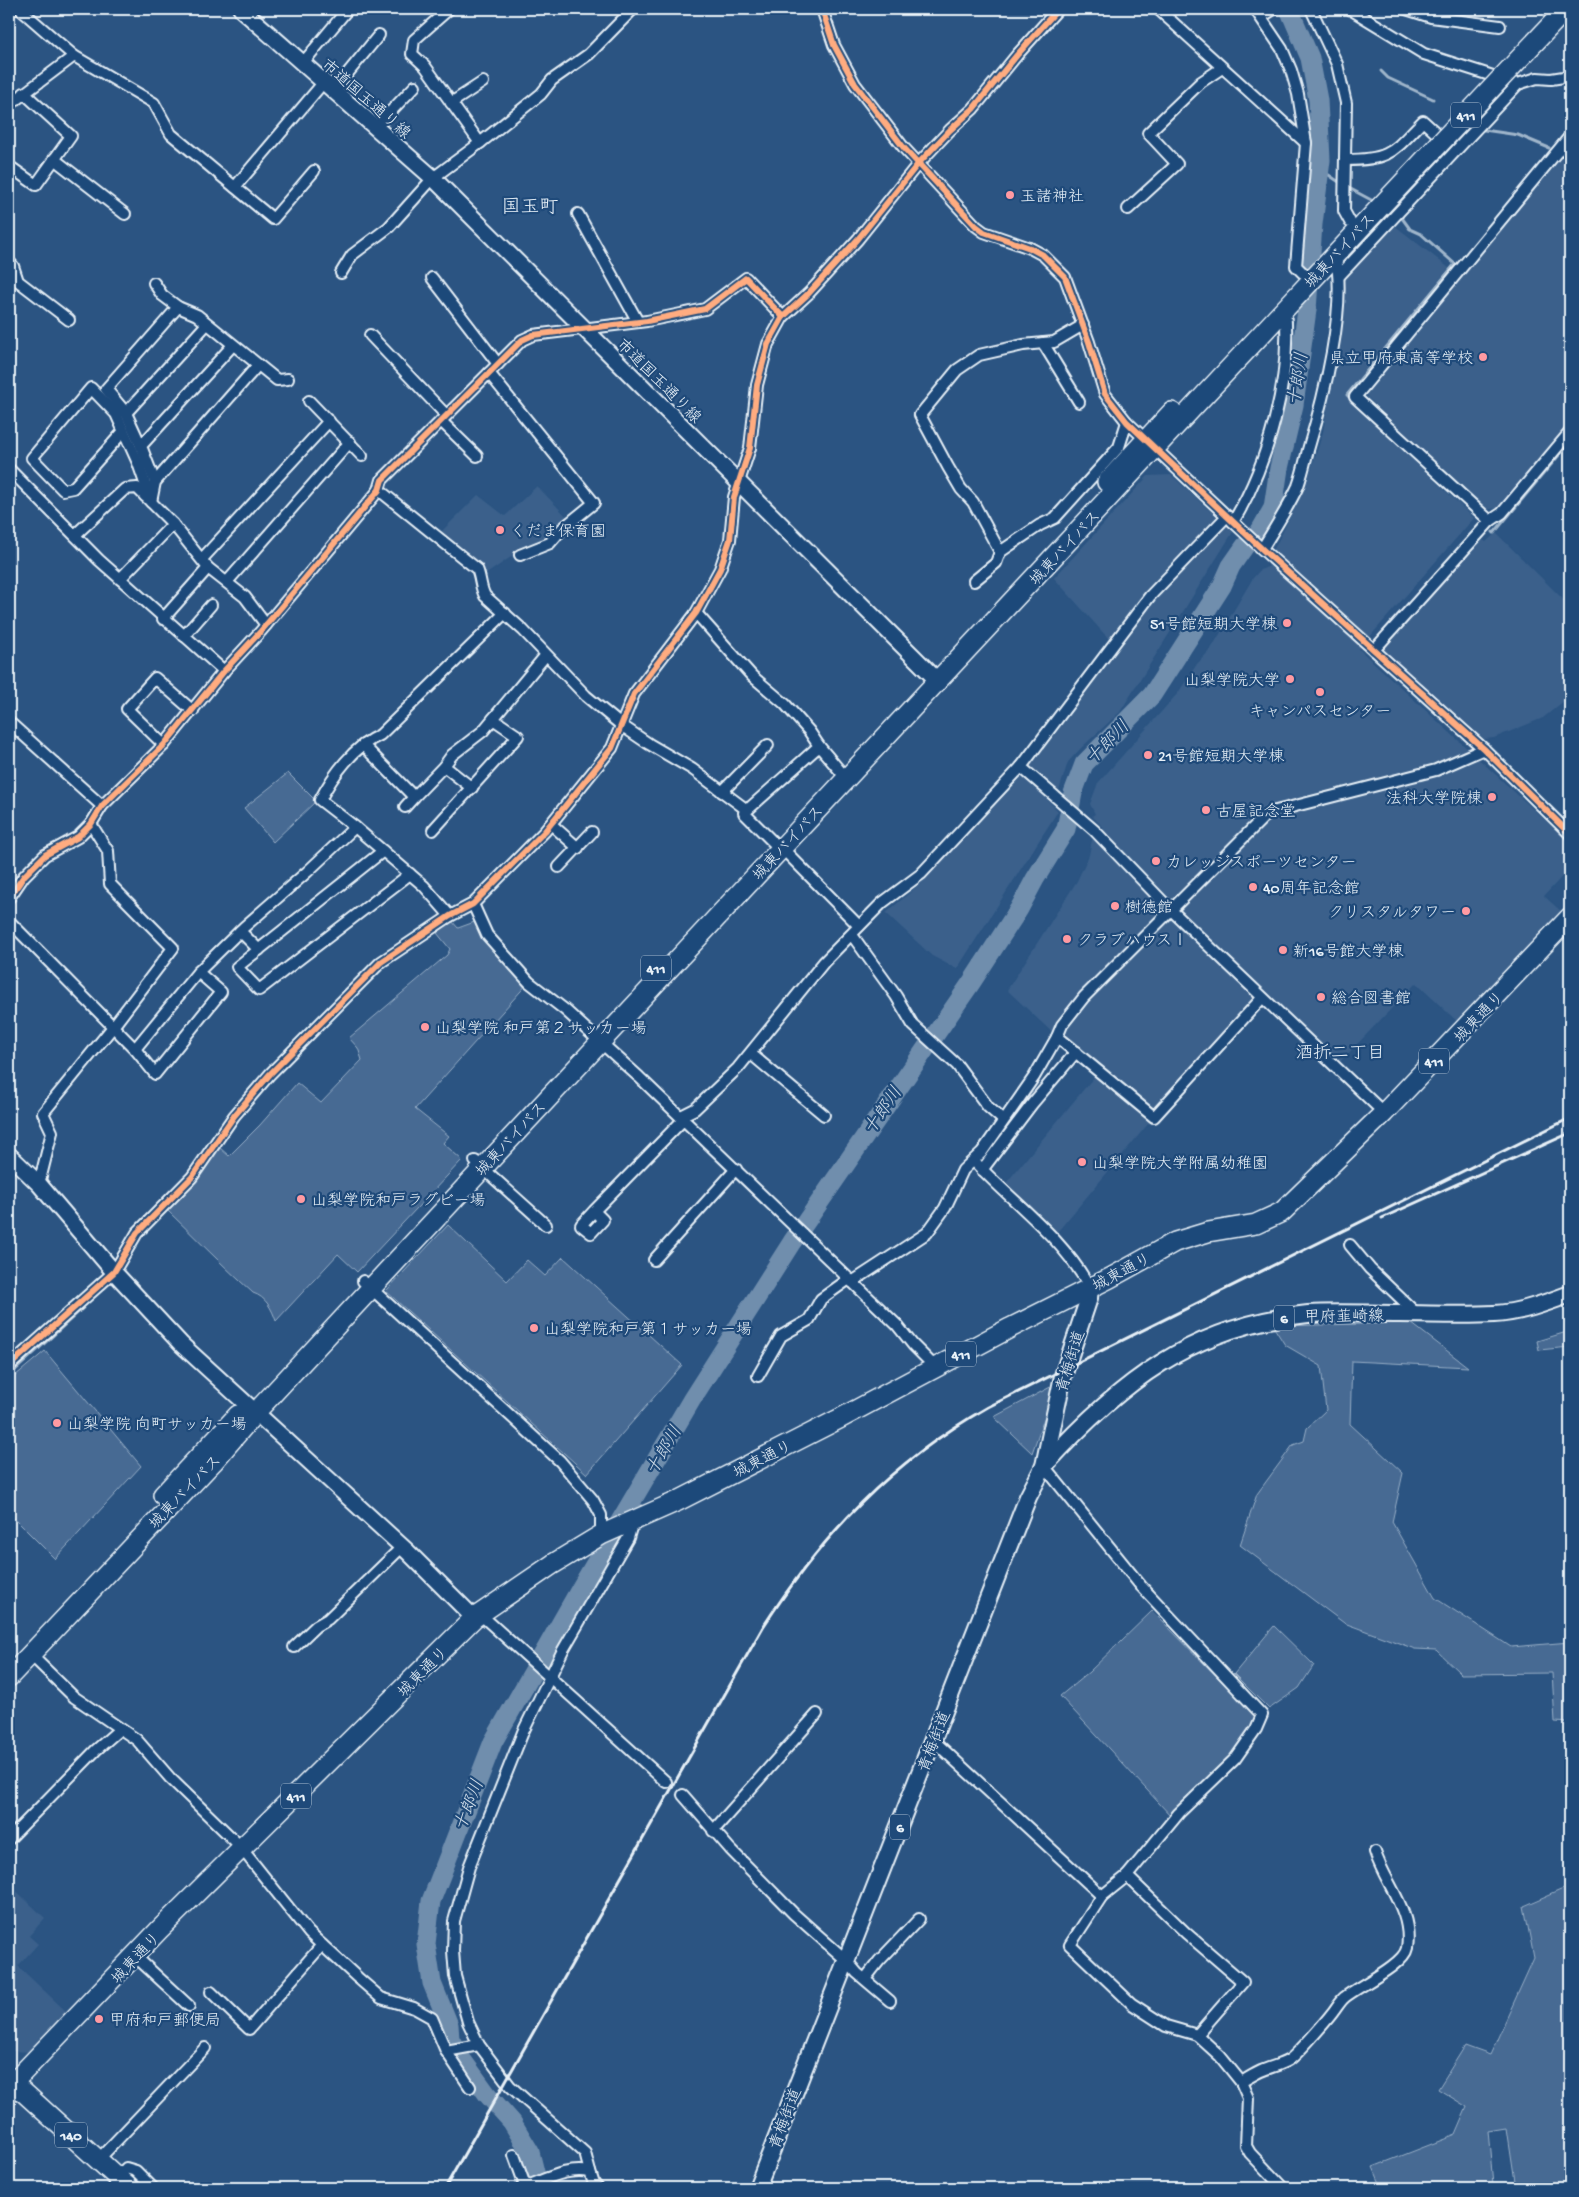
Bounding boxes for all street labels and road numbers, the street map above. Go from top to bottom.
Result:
street label: 市道国玉通り線 [316,55,415,145]
road number: 411 [1451,102,1481,128]
street label: 城東バイパス [1301,210,1381,294]
street label: 市道国玉通り線 [611,335,705,429]
street label: 城東バイパス [1026,507,1106,591]
street label: 城東バイパス [749,802,829,886]
road number: 411 [641,956,671,980]
street label: 城東通り [1450,987,1510,1048]
road number: 411 [1419,1048,1449,1074]
street label: 城東バイパス [472,1098,552,1182]
street label: 城東通り [1089,1249,1155,1298]
road number: 6 [1274,1306,1294,1330]
street label: 甲府韮崎線 [1304,1306,1384,1329]
street label: 青梅街道 [1052,1328,1091,1395]
road number: 411 [946,1342,976,1366]
street label: 城東通り [730,1436,796,1484]
street label: 城東バイパス [145,1451,227,1534]
street label: 城東通り [394,1643,454,1703]
street label: 青梅街道 [914,1708,957,1776]
road number: 411 [281,1784,311,1808]
road number: 6 [890,1814,910,1840]
street label: 城東通り [107,1928,166,1989]
street label: 青梅街道 [765,2085,808,2153]
road number: 140 [55,2122,87,2148]

